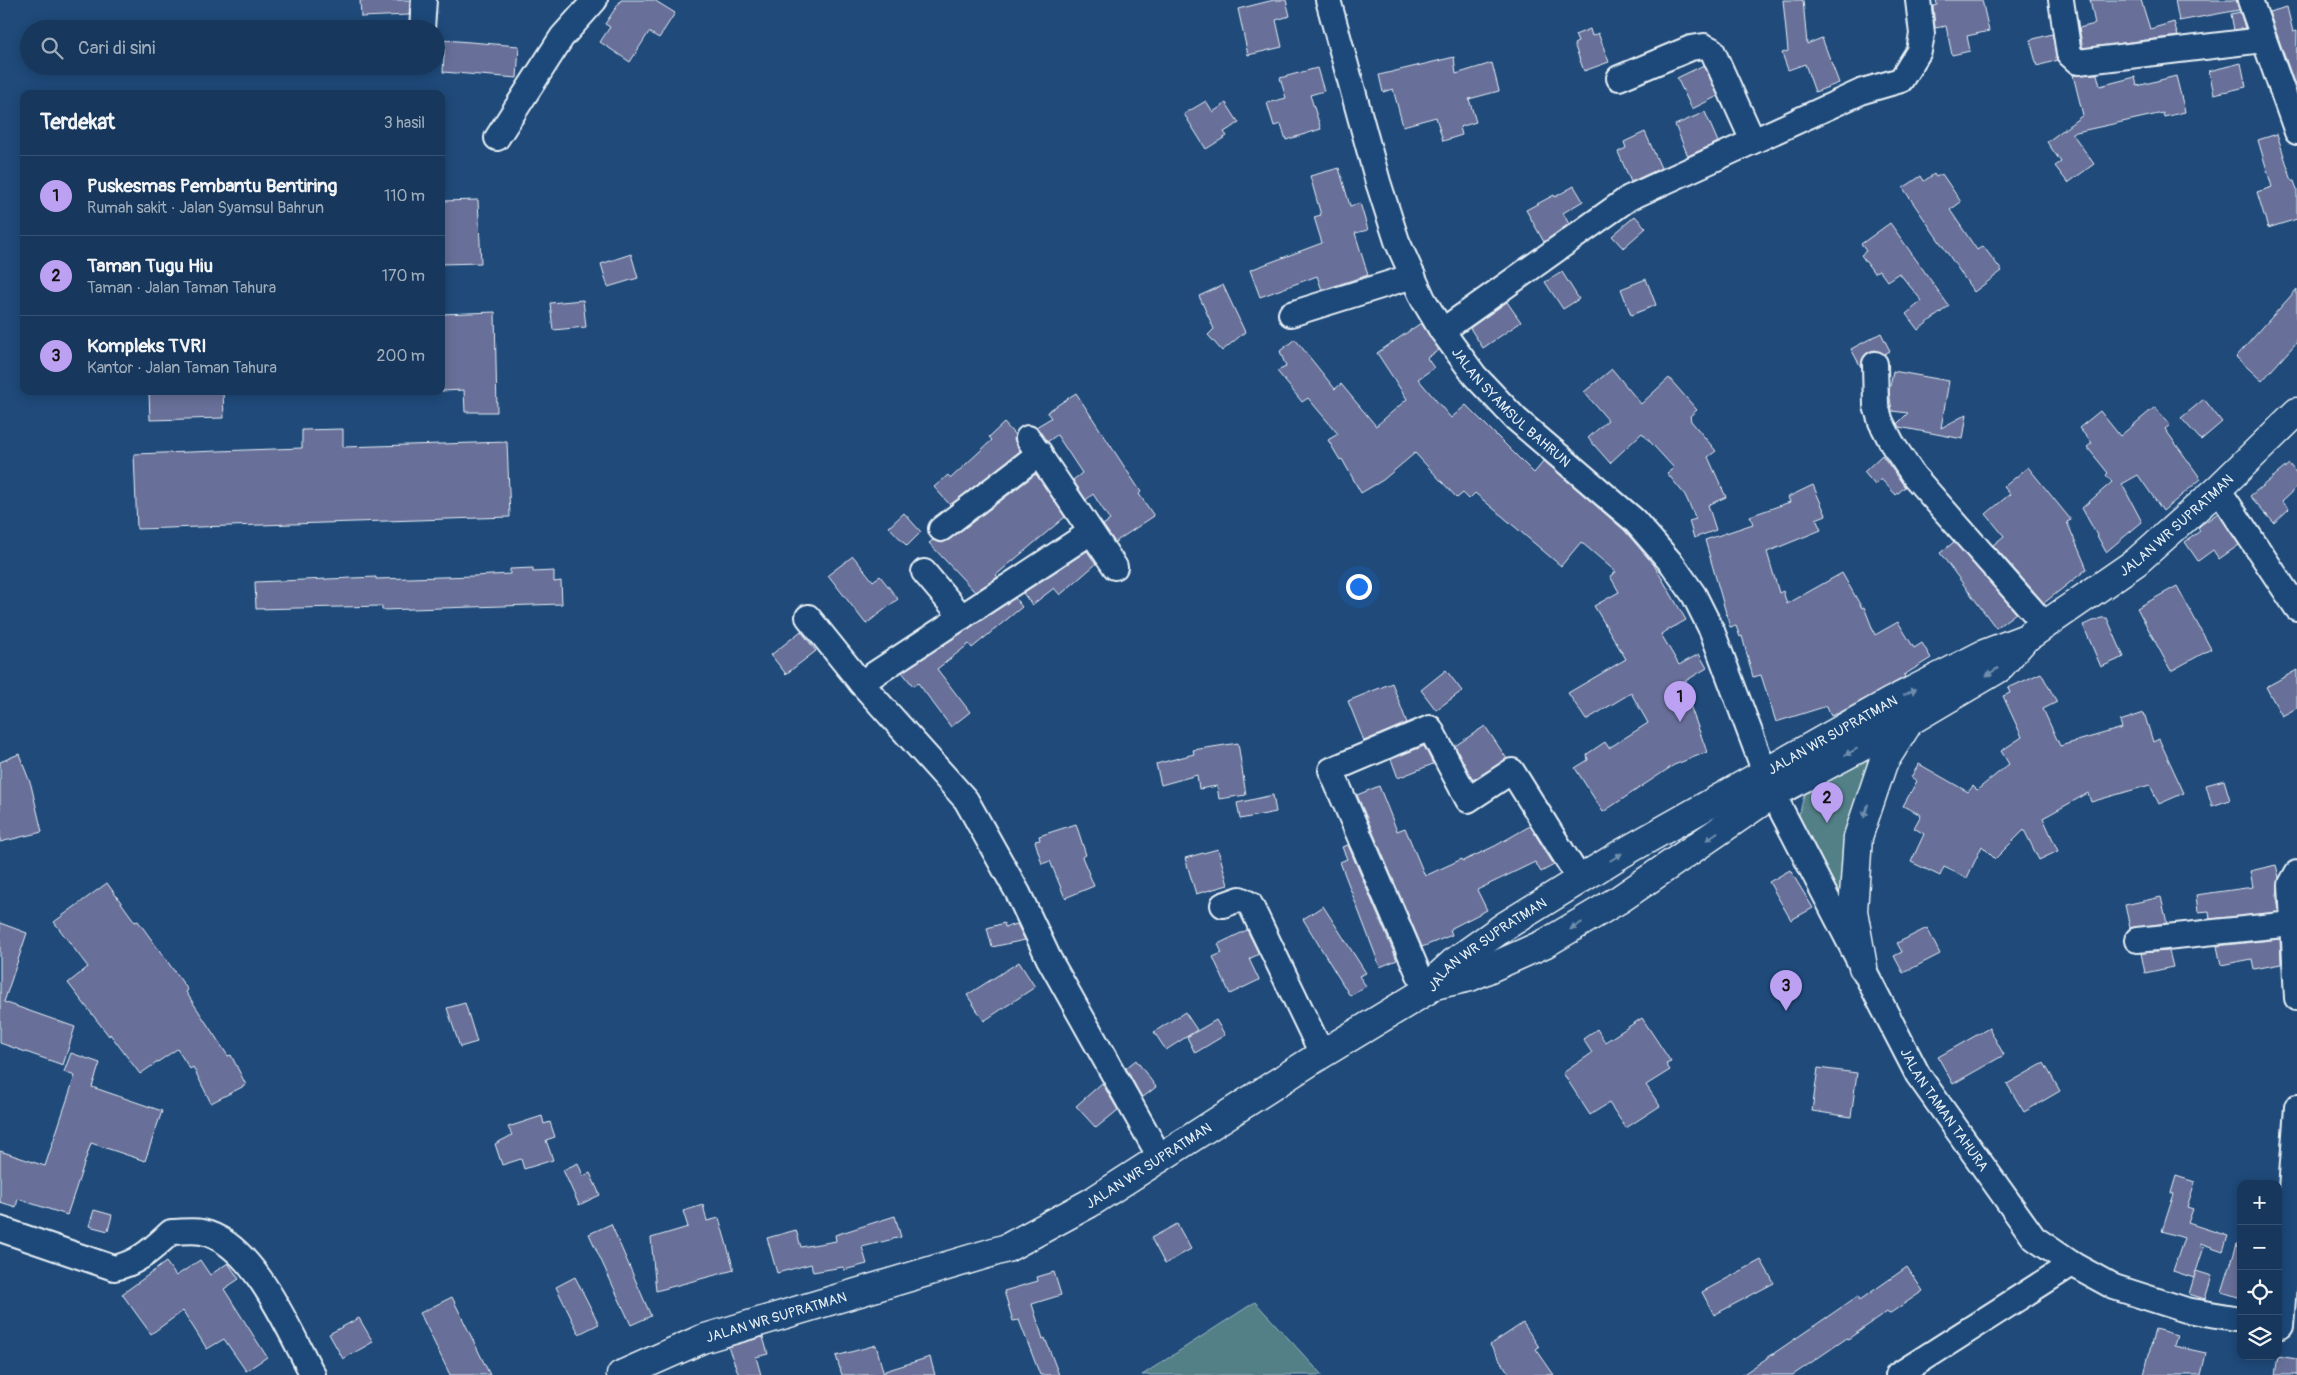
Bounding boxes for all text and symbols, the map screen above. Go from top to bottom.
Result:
search box [20,20,445,75]
icon: search [38,34,66,62]
text: Cari di sini [78,36,155,60]
text: Terdekat [40,109,115,136]
text: 3 hasil [384,113,425,133]
text: Puskesmas Pembantu Bentiring [87,174,337,198]
text: 1 [53,186,59,206]
text: 110 m [384,186,425,206]
text: Rumah sakit · Jalan Syamsul Bahrun [87,198,324,218]
text: Taman Tugu Hiu [87,254,213,278]
text: 2 [52,266,60,286]
text: 170 m [382,266,425,286]
text: Taman · Jalan Taman Tahura [87,278,276,298]
text: Kompleks TVRI [87,334,207,358]
street label: JALAN SYAMSUL BAHRUN [1448,344,1574,471]
text: 3 [52,346,60,366]
text: 200 m [377,346,425,366]
text: Kantor · Jalan Taman Tahura [87,358,277,378]
street label: JALAN WR SUPRATMAN [2116,470,2237,580]
your location [1346,574,1372,600]
one-way arrow [1985,667,1998,677]
pin: 1 [1664,681,1696,722]
one-way arrow [1902,688,1917,696]
street label: JALAN WR SUPRATMAN [1764,691,1900,778]
one-way arrow [1844,748,1857,757]
pin: 2 [1811,782,1843,823]
one-way arrow [1861,803,1869,818]
one-way arrow [1705,831,1718,841]
one-way arrow [1609,853,1622,862]
street label: JALAN WR SUPRATMAN [1424,894,1550,995]
one-way arrow [1569,921,1582,930]
pin: 3 [1770,970,1802,1011]
street label: JALAN TAMAN TAHURA [1897,1045,1992,1174]
street label: JALAN WR SUPRATMAN [1083,1119,1215,1212]
map controls [2237,1180,2282,1360]
button: + [2237,1180,2282,1225]
button: − [2237,1225,2282,1270]
button: locate [2237,1270,2282,1315]
street label: JALAN WR SUPRATMAN [704,1288,849,1346]
button: layers [2237,1315,2282,1360]

